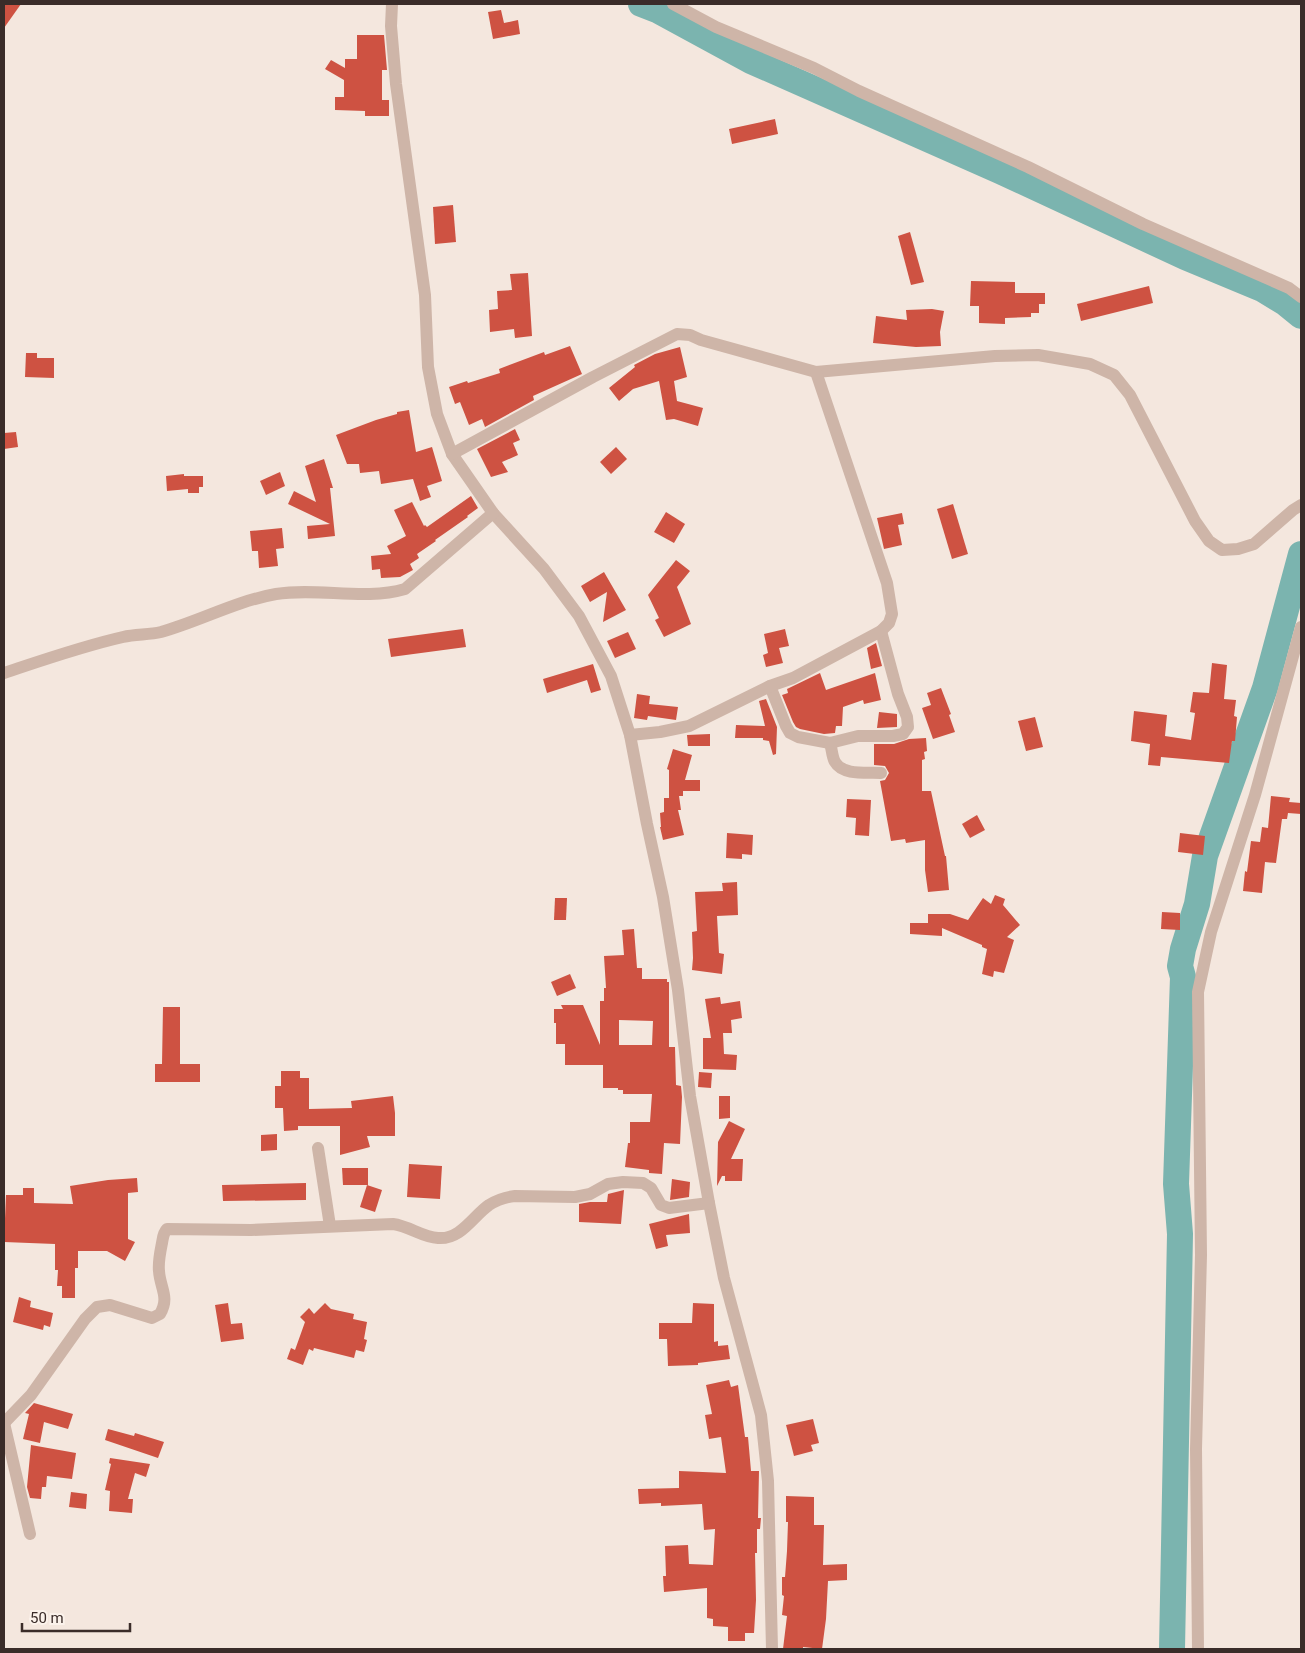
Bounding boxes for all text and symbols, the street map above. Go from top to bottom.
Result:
scale bar [22,1600,130,1632]
text: 50 m [30,1609,64,1627]

